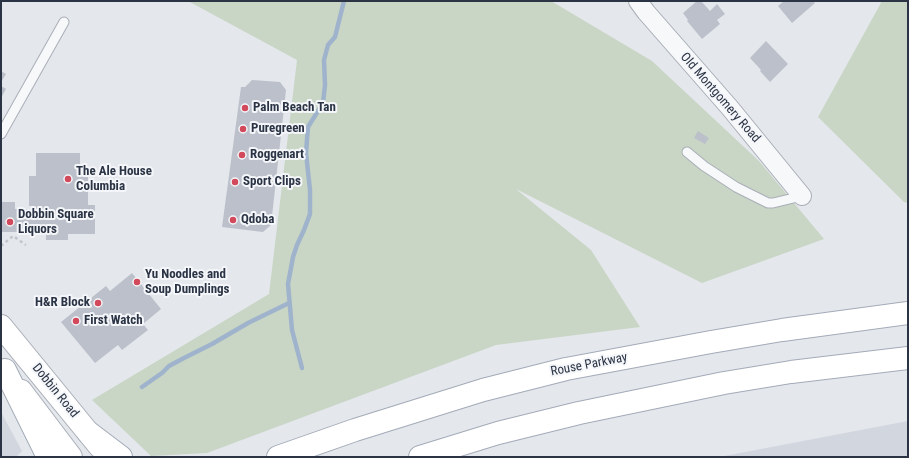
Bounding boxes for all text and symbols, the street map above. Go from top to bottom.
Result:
street label: Old Montgomery Road [677,50,763,146]
place label: Palm Beach Tan [253,100,336,116]
marker: Palm Beach Tan [240,103,250,113]
place label: Puregreen [251,121,305,137]
marker: Puregreen [238,124,248,134]
place label: Roggenart [250,147,304,163]
marker: Roggenart [237,150,247,160]
place label: The Ale House Columbia [76,164,152,195]
marker: The Ale House Columbia [63,174,73,184]
place label: Sport Clips [243,174,301,190]
marker: Sport Clips [230,177,240,187]
place label: Dobbin Square Liquors [18,207,94,238]
place label: Qdoba [241,212,274,228]
marker: Qdoba [228,215,238,225]
marker: Dobbin Square Liquors [5,217,15,227]
place label: Yu Noodles and Soup Dumplings [145,267,230,298]
marker: Yu Noodles and Soup Dumplings [132,277,142,287]
place label: H&R Block [35,295,90,311]
marker: H&R Block [93,298,103,308]
place label: First Watch [84,313,143,329]
marker: First Watch [71,316,81,326]
street label: Rouse Parkway [549,350,629,380]
street label: Dobbin Road [28,361,82,421]

